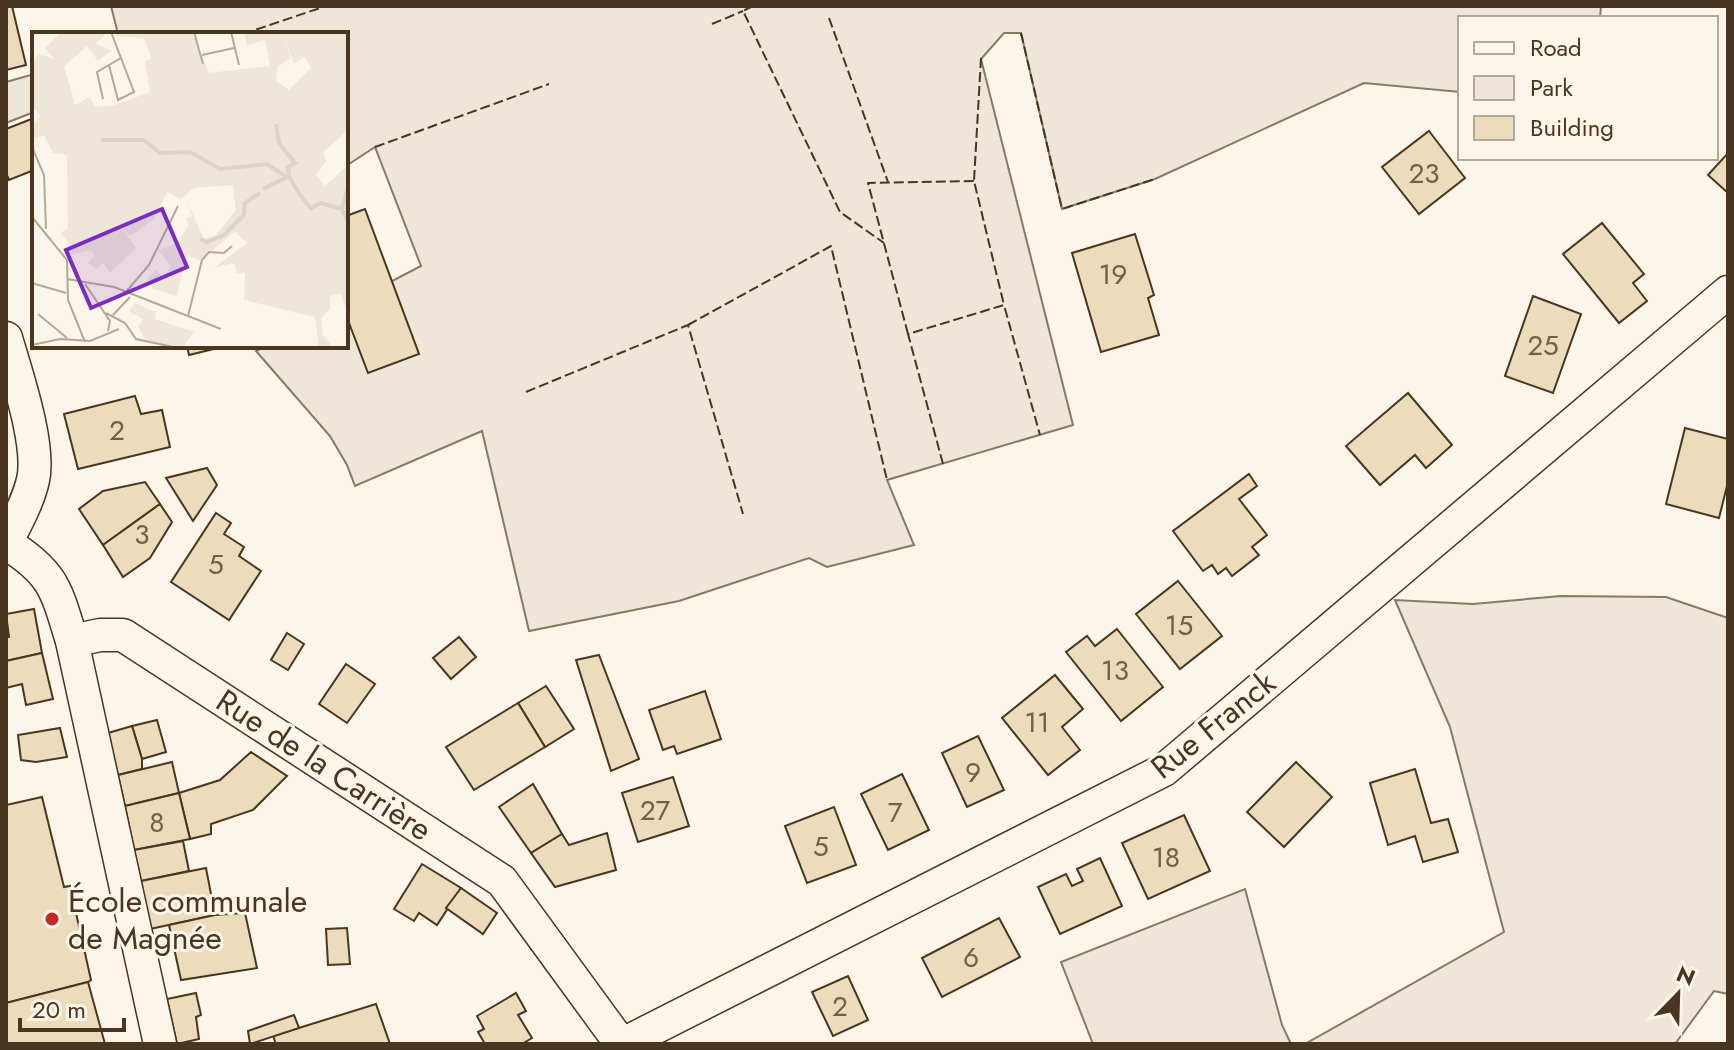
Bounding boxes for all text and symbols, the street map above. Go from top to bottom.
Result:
legend [1458,16,1718,160]
text: Road [1530,30,1582,65]
inset map [32,32,348,348]
text: Park [1530,70,1573,105]
text: Building [1530,110,1614,145]
house number: 23 [1408,153,1440,194]
house number: 19 [1099,254,1127,295]
house number: 25 [1527,325,1559,366]
house number: 2 [109,410,125,451]
house number: 3 [134,514,150,555]
house number: 5 [208,544,224,585]
house number: 15 [1165,605,1193,646]
house number: 13 [1101,650,1129,691]
street label: Rue Franck [1141,660,1286,790]
street label: Rue de la Carrière [207,678,441,852]
house number: 11 [1024,702,1050,743]
house number: 9 [965,752,981,793]
house number: 27 [640,790,671,831]
house number: 7 [888,792,903,833]
house number: 8 [149,802,165,843]
house number: 5 [813,826,829,867]
house number: 18 [1152,837,1180,878]
place label: École communale de Magnée [68,878,307,961]
marker: École communale de Magnée [43,910,61,928]
house number: 6 [963,937,979,978]
north arrow [1638,954,1718,1034]
text: N [1672,957,1700,994]
scale bar [20,982,124,1032]
house number: 2 [832,986,848,1027]
text: 20 m [32,992,86,1027]

